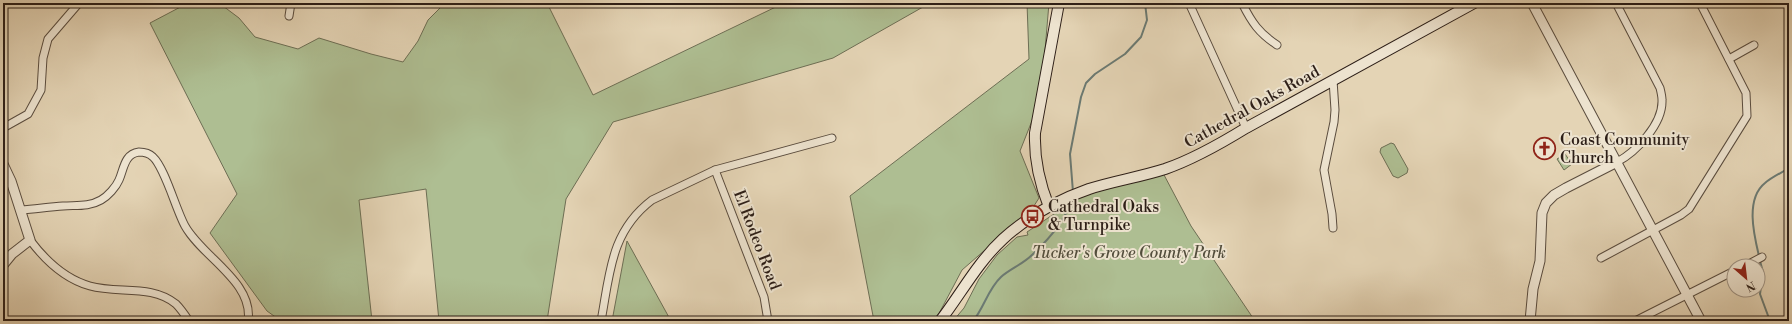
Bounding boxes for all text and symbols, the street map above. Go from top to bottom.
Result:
street label: Cathedral Oaks Road [1181,61,1323,153]
place label: Coast Community Church [1560,130,1690,168]
church icon: Coast Community Church [1531,136,1557,162]
street label: El Rodeo Road [729,187,785,293]
place label: Cathedral Oaks & Turnpike [1048,197,1159,235]
bus stop icon: Cathedral Oaks & Turnpike [1020,203,1046,229]
park label: Tucker's Grove County Park [1032,243,1226,263]
north arrow [1726,258,1766,298]
text: N [1743,278,1757,294]

